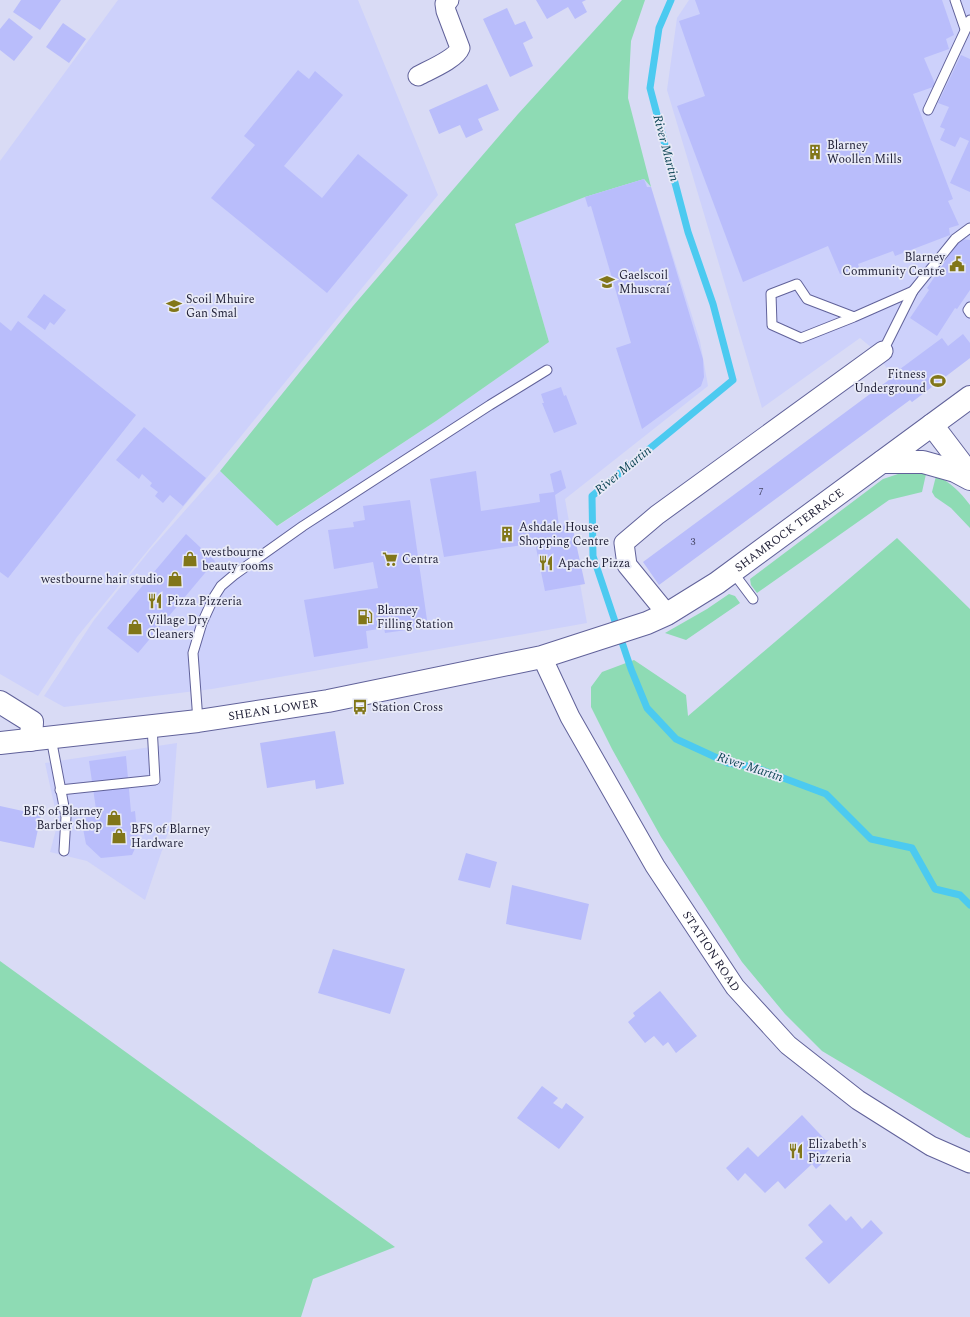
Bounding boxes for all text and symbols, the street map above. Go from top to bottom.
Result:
water label: River Martin [647,112,685,184]
place label: Blarney Woollen Mills [827,136,902,169]
building icon: Blarney Woollen Mills [806,143,824,161]
place label: Blarney Community Centre [842,248,946,281]
public building icon: Blarney Community Centre [948,255,966,273]
place label: Gaelscoil Mhuscraí [619,266,671,299]
school or university icon: Gaelscoil Mhuscraí [598,273,616,291]
place label: Scoil Mhuire Gan Smal [186,290,255,323]
school or university icon: Scoil Mhuire Gan Smal [165,297,183,315]
place label: Fitness Underground [854,365,926,398]
sports icon: Fitness Underground [929,372,947,390]
water label: River Martin [590,441,656,499]
street label: SHAMROCK TERRACE [731,483,848,577]
house number: 7 [759,484,764,500]
place label: Ashdale House Shopping Centre [519,518,609,551]
building icon: Ashdale House Shopping Centre [498,525,516,543]
house number: 3 [691,534,696,550]
place label: westbourne beauty rooms [201,543,274,576]
shop icon: westbourne beauty rooms [181,550,199,568]
supermarket icon: Centra [381,550,399,568]
place label: Centra [402,550,439,569]
restaurant icon: Apache Pizza [537,554,555,572]
place label: Apache Pizza [558,554,630,573]
place label: westbourne hair studio [40,570,163,589]
shop icon: westbourne hair studio [166,570,184,588]
restaurant icon: Pizza Pizzeria [146,592,164,610]
place label: Pizza Pizzeria [167,592,242,611]
place label: Blarney Filling Station [377,601,453,634]
fuel station icon: Blarney Filling Station [356,608,374,626]
place label: Village Dry Cleaners [147,611,209,644]
shop icon: Village Dry Cleaners [126,618,144,636]
street label: SHEAN LOWER [227,693,319,726]
bus stop icon: Station Cross [351,698,369,716]
place label: Station Cross [372,698,443,717]
water label: River Martin [714,747,786,787]
place label: BFS of Blarney Barber Shop [23,802,103,835]
shop icon: BFS of Blarney Barber Shop [105,809,123,827]
place label: BFS of Blarney Hardware [131,820,211,853]
shop icon: BFS of Blarney Hardware [110,827,128,845]
street label: STATION ROAD [678,907,745,995]
place label: Elizabeth's Pizzeria [808,1135,867,1168]
restaurant icon: Elizabeth's Pizzeria [787,1142,805,1160]

